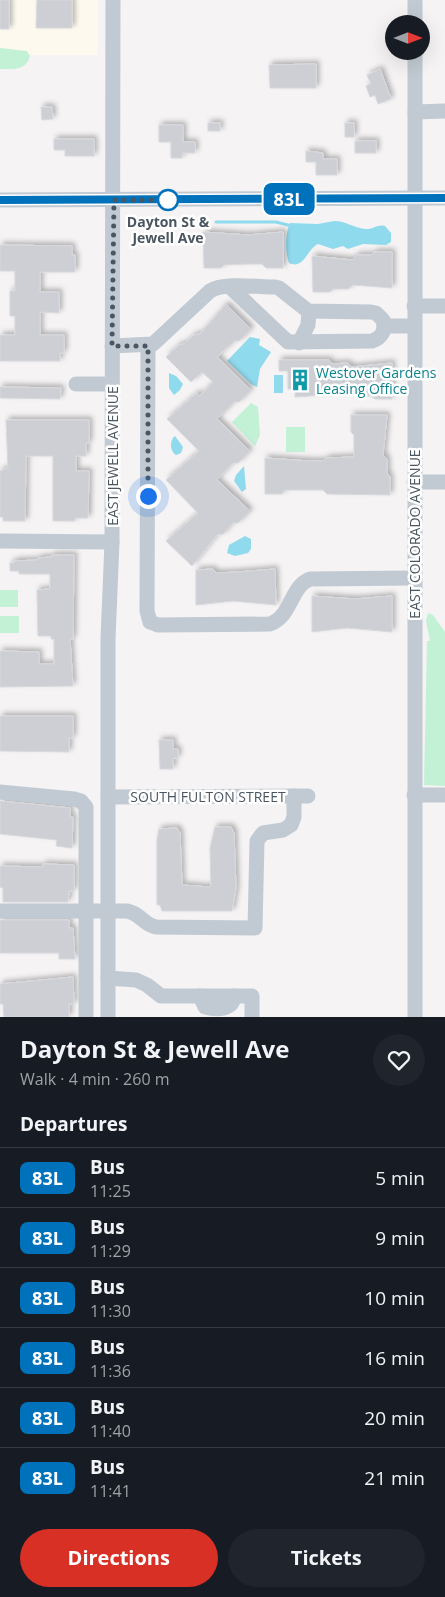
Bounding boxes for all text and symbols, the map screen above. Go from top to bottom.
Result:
north arrow [385,15,430,60]
map controls [385,15,430,60]
line badge: 83L [260,183,318,215]
text: 83L [274,187,304,211]
marker: Dayton St & Jewell Ave [157,189,179,211]
place label: Dayton St & Jewell Ave [127,212,210,247]
place label: Westover Gardens Leasing Office [316,363,437,398]
building icon: Westover Gardens Leasing Office [287,367,313,393]
street label: EAST JEWELL AVENUE [103,386,122,526]
street label: EAST COLORADO AVENUE [405,449,424,619]
your location [136,484,161,509]
street label: SOUTH FULTON STREET [130,787,286,806]
text: Dayton St & Jewell Ave [20,1032,289,1065]
button: heart [373,1034,425,1086]
text: Walk · 4 min · 260 m [20,1068,170,1090]
text: Departures [20,1111,127,1137]
text: Bus [90,1154,125,1180]
text: 5 min [375,1165,425,1191]
text: 83L [32,1166,63,1190]
text: 11:25 [90,1180,131,1202]
text: Bus [90,1214,125,1240]
text: 9 min [375,1225,425,1251]
text: 83L [32,1226,63,1250]
text: 11:29 [90,1240,131,1262]
text: Bus [90,1274,125,1300]
text: 10 min [364,1285,425,1311]
text: 83L [32,1286,63,1310]
text: 11:30 [90,1300,131,1322]
text: Bus [90,1334,125,1360]
text: 16 min [364,1345,425,1371]
text: 83L [32,1346,63,1370]
text: 11:36 [90,1360,131,1382]
text: Bus [90,1394,125,1420]
text: 20 min [364,1405,425,1431]
text: 83L [32,1406,63,1430]
text: 11:40 [90,1420,131,1442]
text: Bus [90,1454,125,1480]
text: 21 min [364,1465,425,1491]
text: 83L [32,1466,63,1490]
text: 11:41 [90,1480,131,1502]
button: Directions [20,1529,218,1587]
button: Tickets [228,1529,425,1587]

